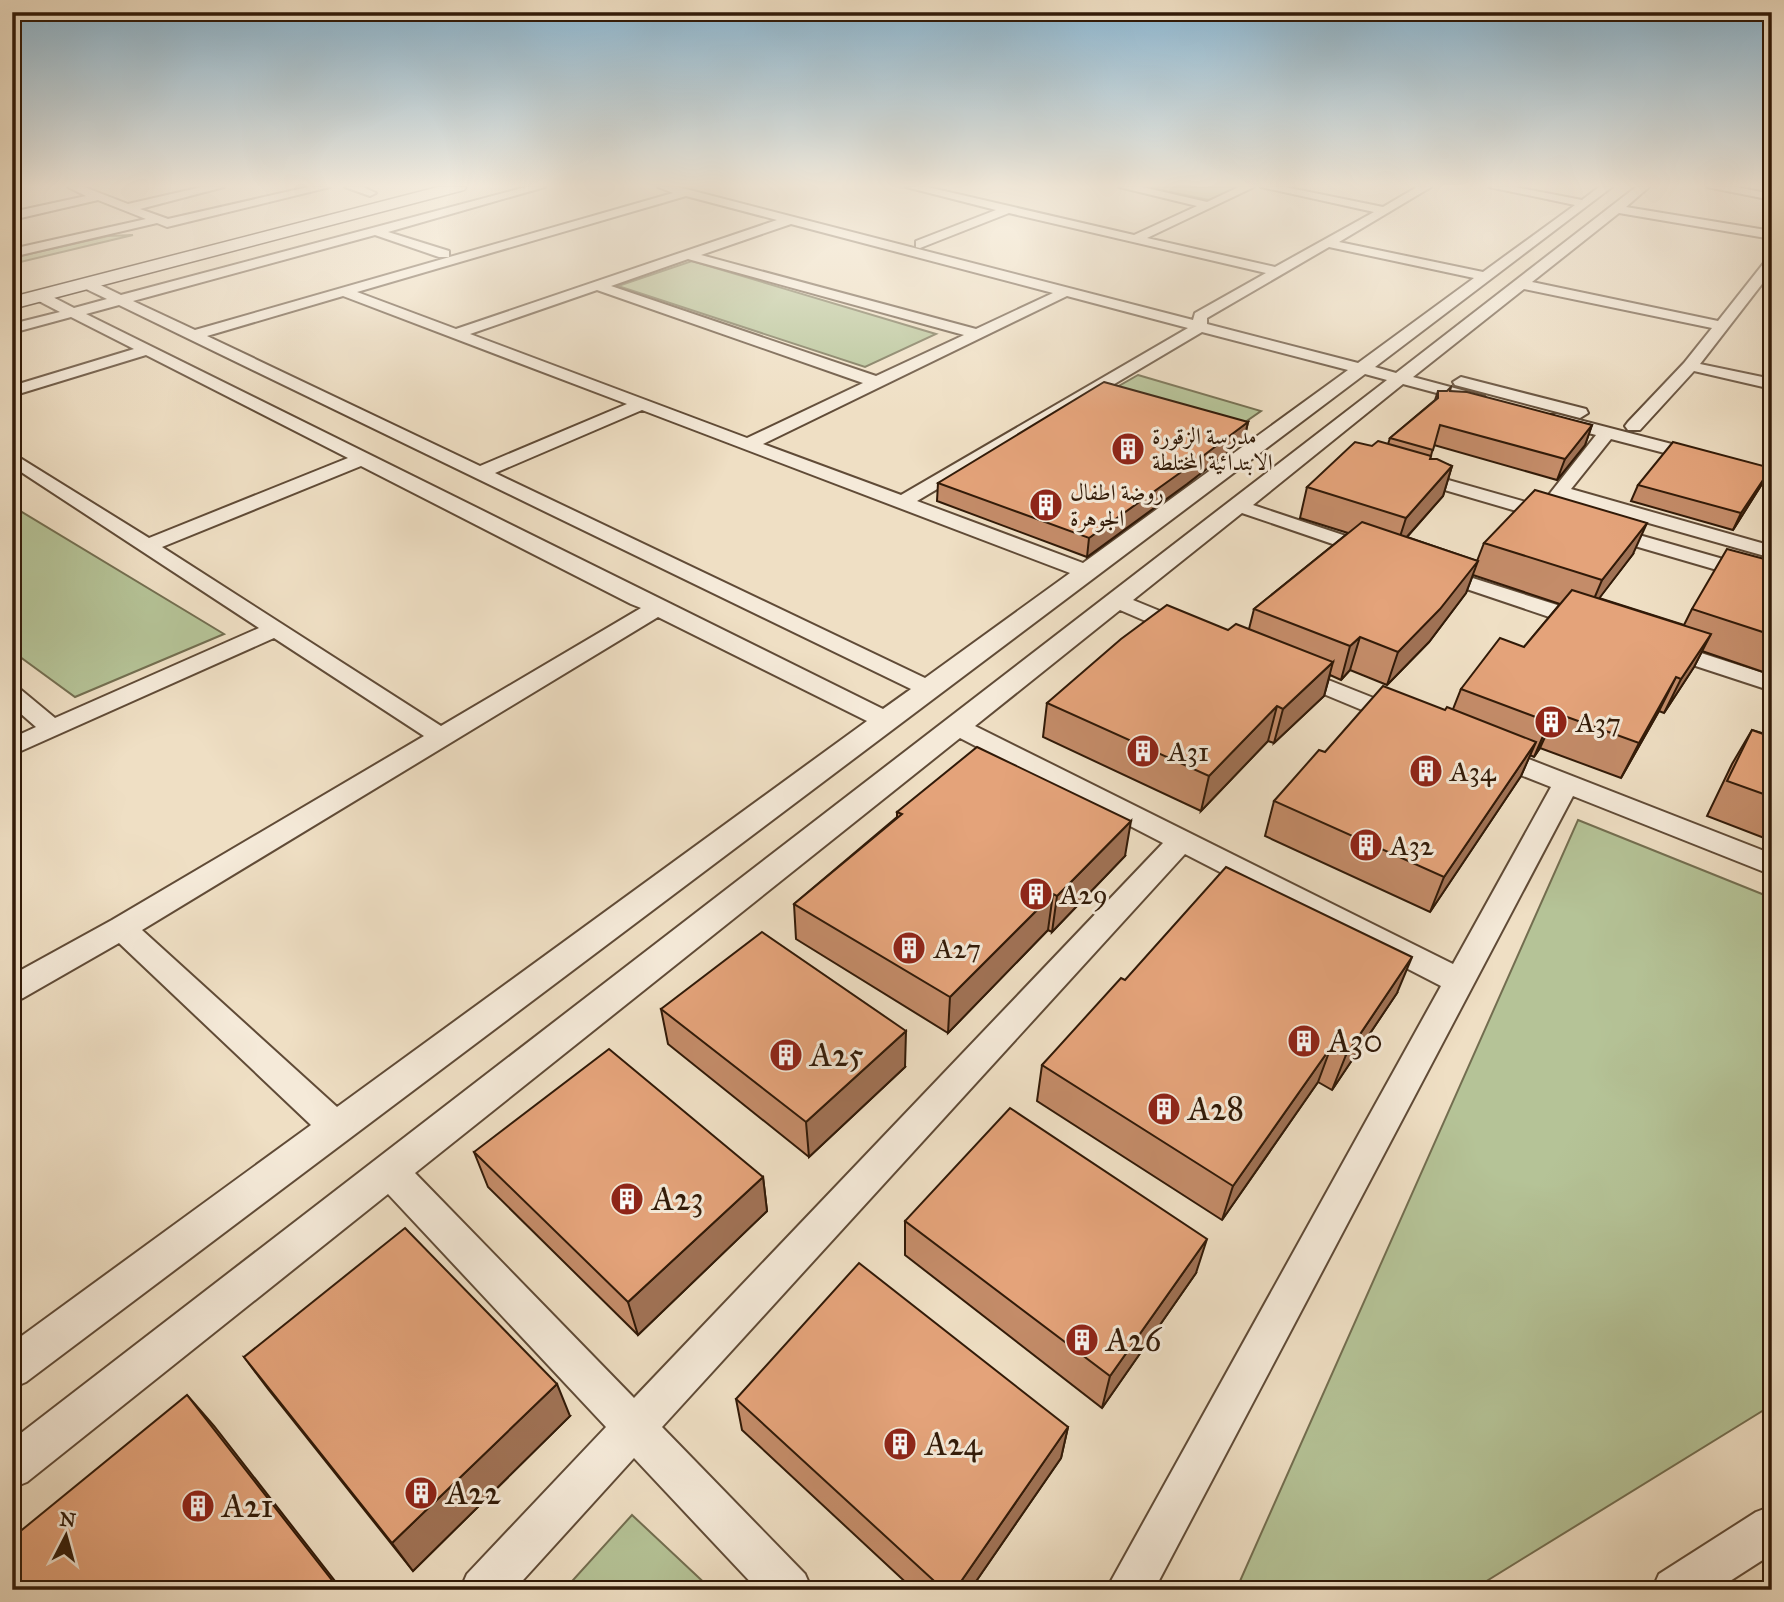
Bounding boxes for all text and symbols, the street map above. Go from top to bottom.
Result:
place label: مدرسة الزقورة الابتدائية المختلطة [1152,422,1273,476]
building icon: مدرسة الزقورة الابتدائية المختلطة [1109,430,1147,468]
place label: روضة اطفال الجوهرة [1070,478,1164,533]
building icon: روضة اطفال الجوهرة [1027,486,1065,524]
building icon: A37 [1532,703,1570,741]
place label: A37 [1575,705,1621,740]
building icon: A31 [1124,732,1162,770]
place label: A31 [1167,734,1209,769]
building icon: A34 [1407,752,1445,790]
place label: A34 [1449,754,1497,789]
building icon: A32 [1347,826,1385,864]
place label: A32 [1389,828,1434,863]
building icon: A29 [1017,875,1055,913]
place label: A29 [1059,877,1108,912]
building icon: A27 [890,929,928,967]
place label: A27 [933,931,981,966]
place label: A30 [1326,1021,1383,1061]
building icon: A30 [1285,1022,1323,1060]
place label: A25 [808,1035,864,1075]
building icon: A25 [767,1036,805,1074]
place label: A28 [1186,1089,1244,1129]
building icon: A28 [1145,1090,1183,1128]
place label: A23 [650,1179,704,1219]
building icon: A23 [608,1180,646,1218]
place label: A26 [1104,1320,1162,1360]
building icon: A26 [1063,1321,1101,1359]
place label: A24 [923,1424,983,1464]
building icon: A24 [881,1425,919,1463]
place label: A22 [444,1473,501,1513]
building icon: A22 [402,1474,440,1512]
place label: A21 [220,1486,274,1526]
building icon: A21 [179,1487,217,1525]
north arrow [32,1500,102,1570]
text: N [59,1507,77,1532]

